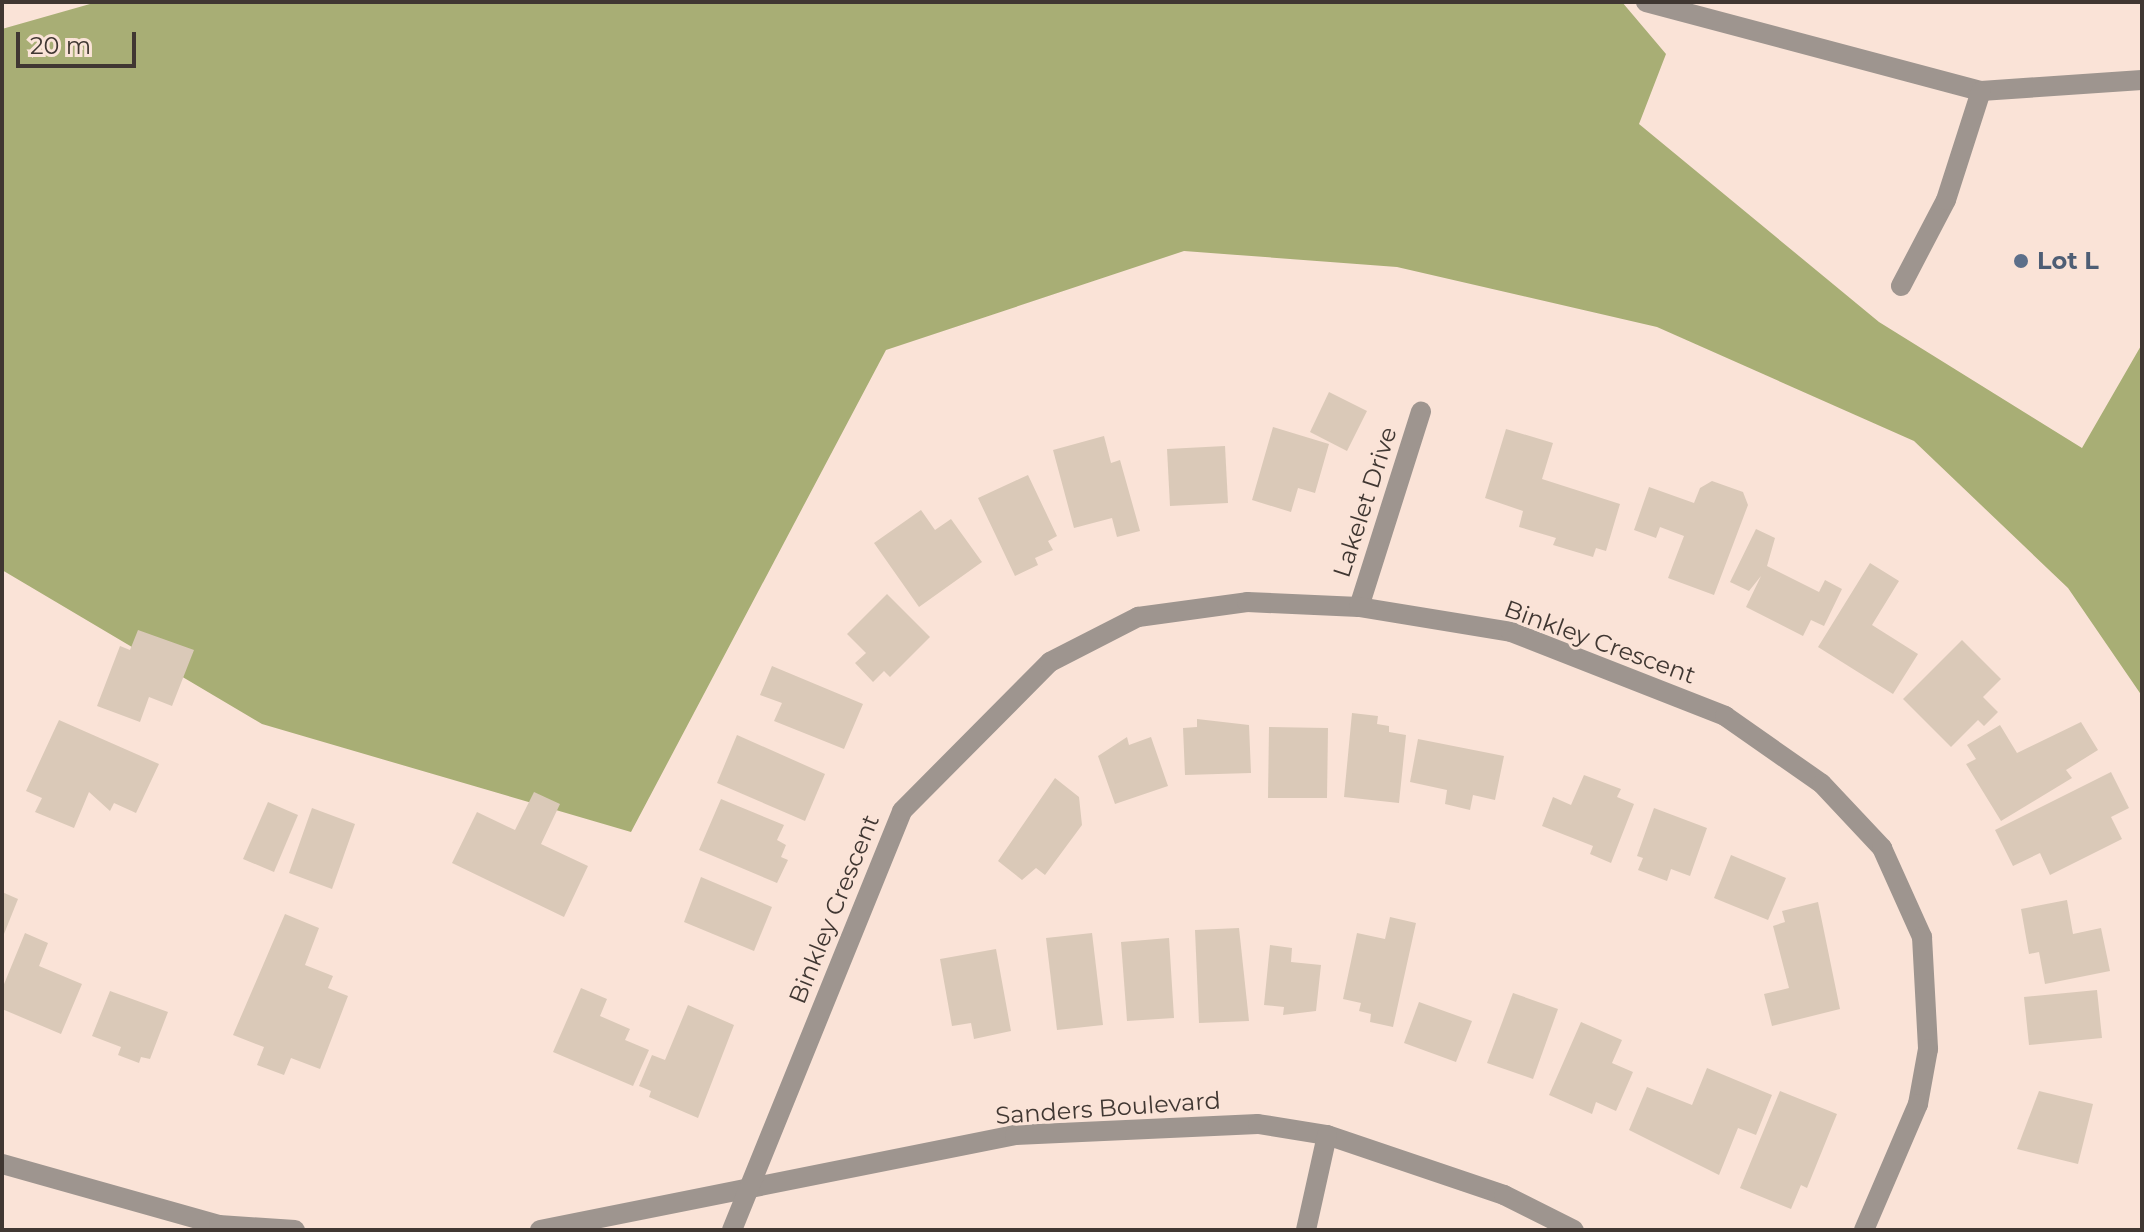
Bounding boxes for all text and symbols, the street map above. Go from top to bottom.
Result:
scale bar [20,16,140,66]
text: 20 m [30,31,91,60]
place label: Lot L [2037,247,2099,275]
marker: Lot L [2012,252,2030,270]
street label: Lakelet Drive [1327,423,1403,581]
street label: Binkley Crescent [1500,594,1700,690]
street label: Binkley Crescent [783,810,885,1008]
street label: Sanders Boulevard [994,1086,1222,1130]

